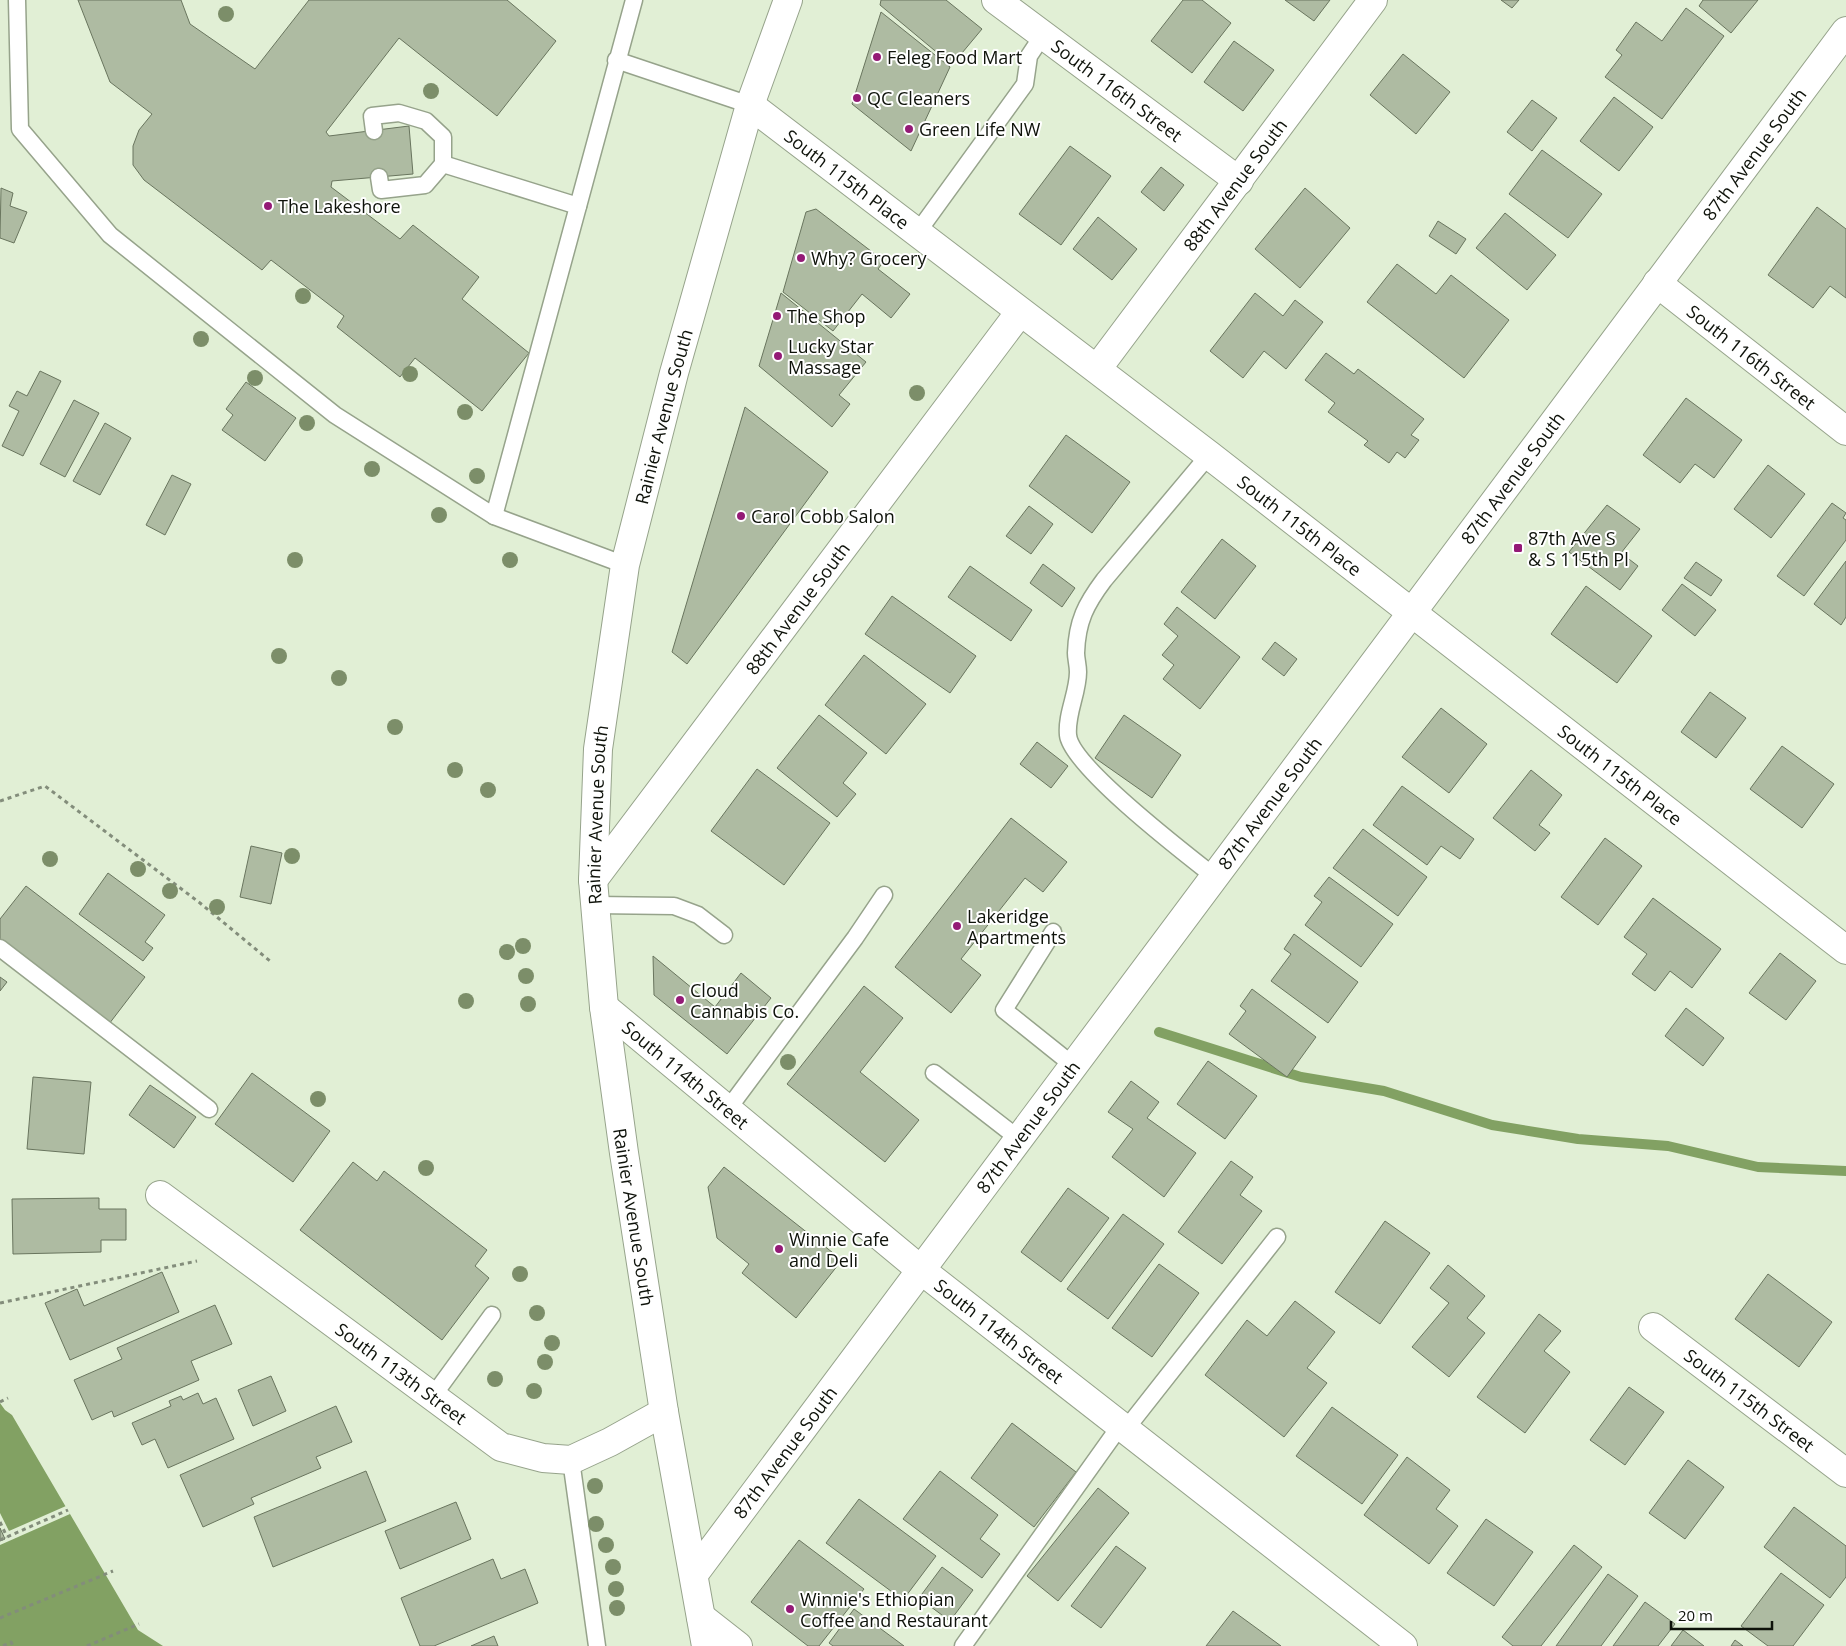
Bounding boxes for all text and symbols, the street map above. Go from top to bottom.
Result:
street label: South 116th Street [1047,34,1187,147]
place label: Feleg Food Mart [887,45,1022,69]
marker: Feleg Food Mart [871,51,883,63]
street label: 87th Avenue South [1697,83,1811,225]
place label: QC Cleaners [867,86,970,110]
marker: QC Cleaners [851,92,863,104]
street label: 88th Avenue South [1177,114,1292,256]
place label: Green Life NW [919,117,1041,141]
marker: Green Life NW [903,123,915,135]
street label: South 115th Place [780,124,914,234]
place label: The Lakeshore [278,194,401,218]
marker: The Lakeshore [262,200,274,212]
place label: Why? Grocery [811,246,927,270]
marker: Why? Grocery [795,252,807,264]
street label: South 116th Street [1682,299,1821,415]
place label: The Shop [787,304,866,328]
marker: The Shop [771,310,783,322]
street label: Rainier Avenue South [629,326,698,507]
place label: Lucky Star Massage [788,334,874,379]
marker: Lucky Star Massage [772,350,784,362]
street label: 87th Avenue South [1455,407,1570,549]
street label: South 115th Place [1233,470,1367,581]
place label: Carol Cobb Salon [751,504,895,528]
marker: Carol Cobb Salon [735,510,747,522]
place label: 87th Ave S & S 115th Pl [1528,526,1629,571]
street label: 88th Avenue South [740,537,855,679]
marker: 87th Ave S & S 115th Pl [1512,542,1524,554]
street label: South 115th Place [1553,719,1687,830]
street label: Rainier Avenue South [581,723,613,906]
street label: 87th Avenue South [1212,732,1327,874]
place label: Lakeridge Apartments [967,904,1066,949]
marker: Lakeridge Apartments [951,920,963,932]
place label: Cloud Cannabis Co. [690,978,799,1023]
marker: Cloud Cannabis Co. [674,994,686,1006]
street label: South 114th Street [617,1015,754,1134]
street label: 87th Avenue South [971,1056,1085,1198]
street label: Rainier Avenue South [608,1126,660,1308]
place label: Winnie Cafe and Deli [789,1227,889,1272]
marker: Winnie Cafe and Deli [773,1243,785,1255]
street label: South 114th Street [930,1273,1069,1389]
street label: South 113th Street [331,1317,472,1430]
street label: South 115th Street [1680,1343,1819,1457]
street label: 87th Avenue South [728,1381,842,1523]
place label: Winnie's Ethiopian Coffee and Restaurant [800,1587,988,1632]
scale bar [1671,1598,1772,1630]
marker: Winnie's Ethiopian Coffee and Restaurant [784,1603,796,1615]
text: 20 m [1678,1605,1713,1625]

